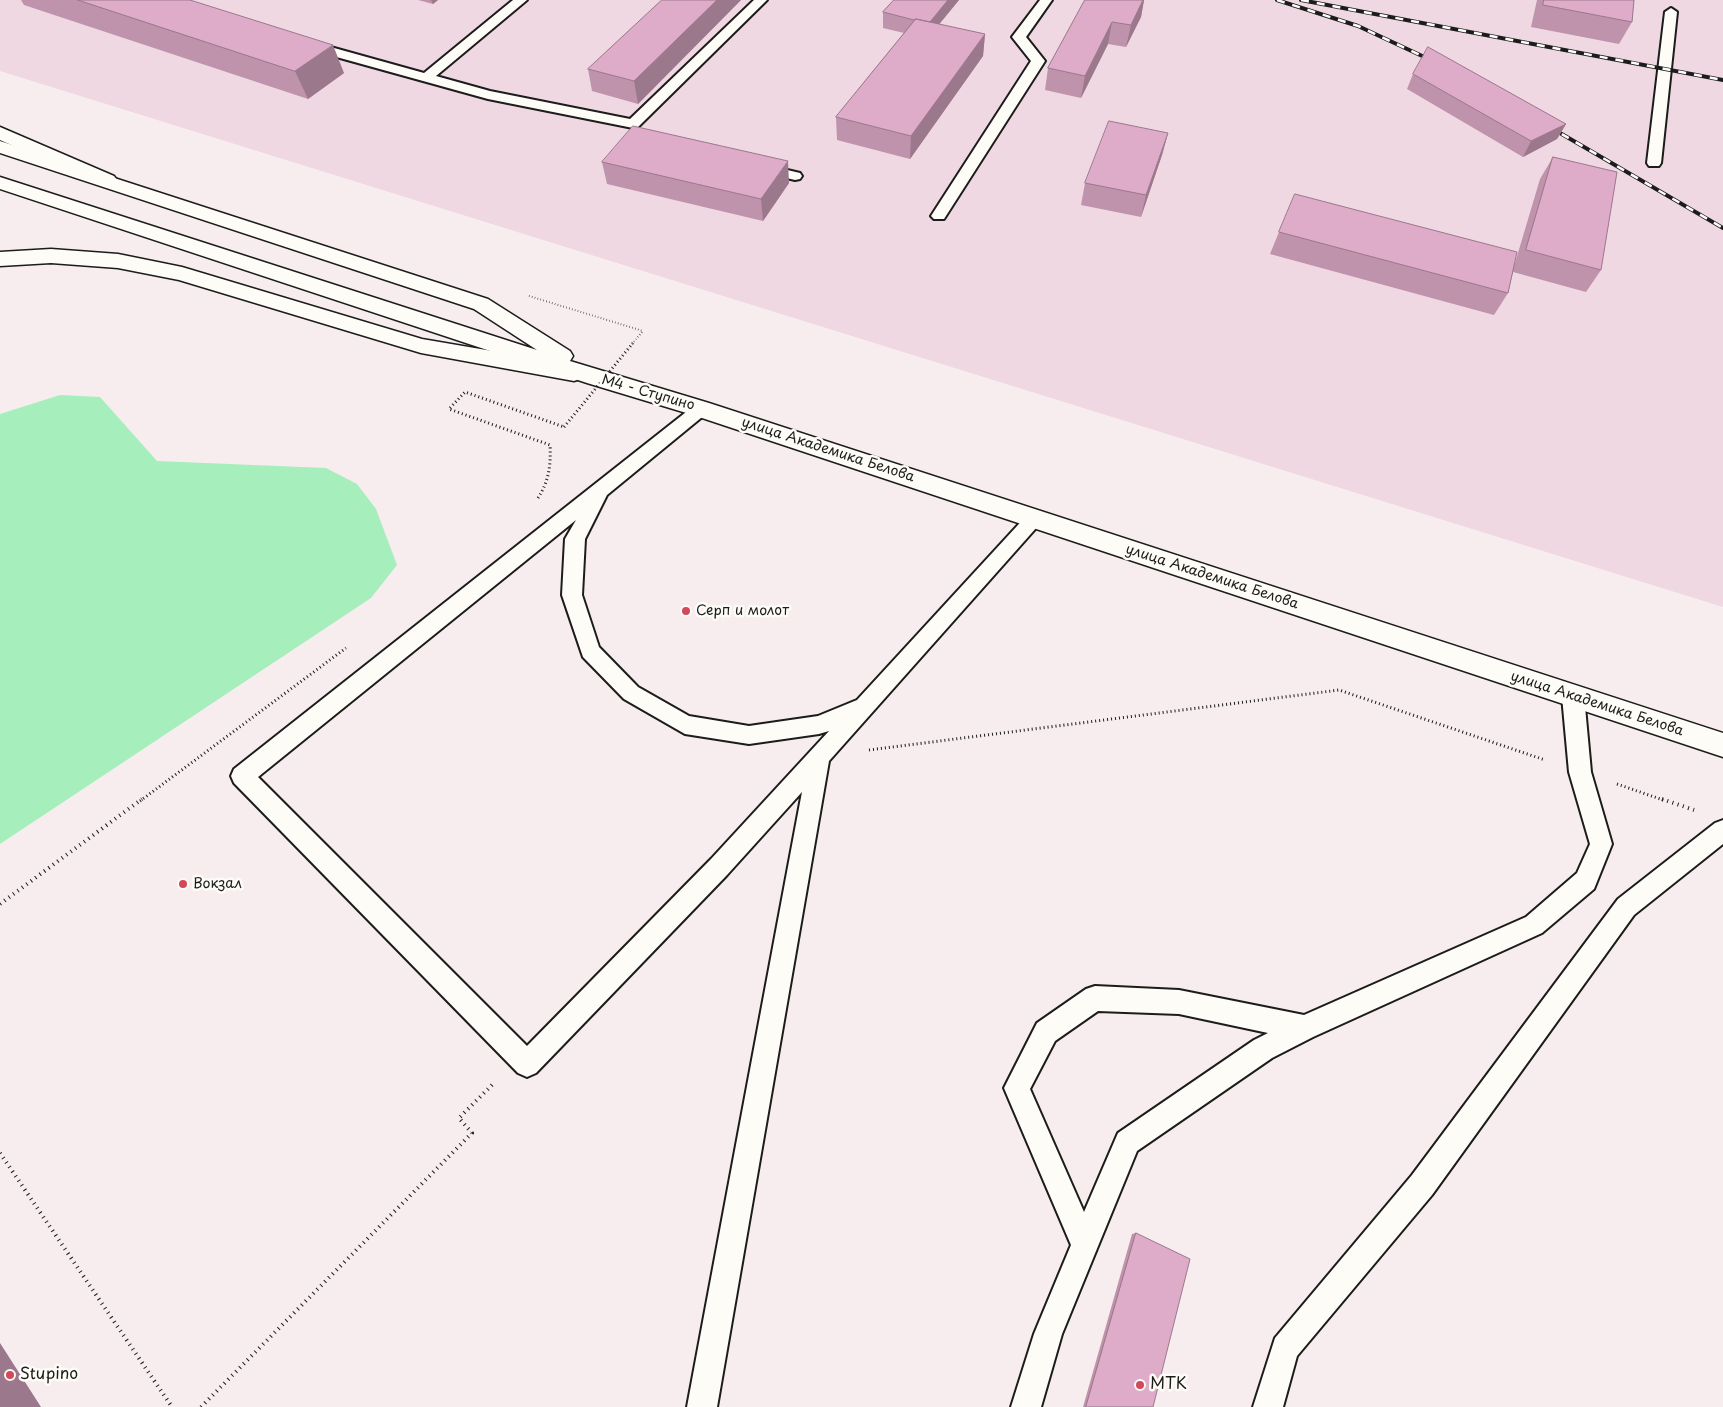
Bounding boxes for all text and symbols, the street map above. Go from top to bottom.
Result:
street label: М4 - Ступино [599,372,697,414]
street label: улица Академика Белова [739,414,917,486]
street label: улица Академика Белова [1123,541,1301,613]
place label: Серп и молот [696,603,789,619]
marker: Серп и молот [680,605,692,617]
street label: улица Академика Белова [1508,668,1686,740]
place label: Вокзал [193,876,242,892]
marker: Вокзал [177,878,189,890]
place label: Stupino [20,1365,78,1385]
marker: Stupino [4,1369,16,1381]
place label: МТК [1150,1375,1187,1395]
marker: МТК [1134,1379,1146,1391]

